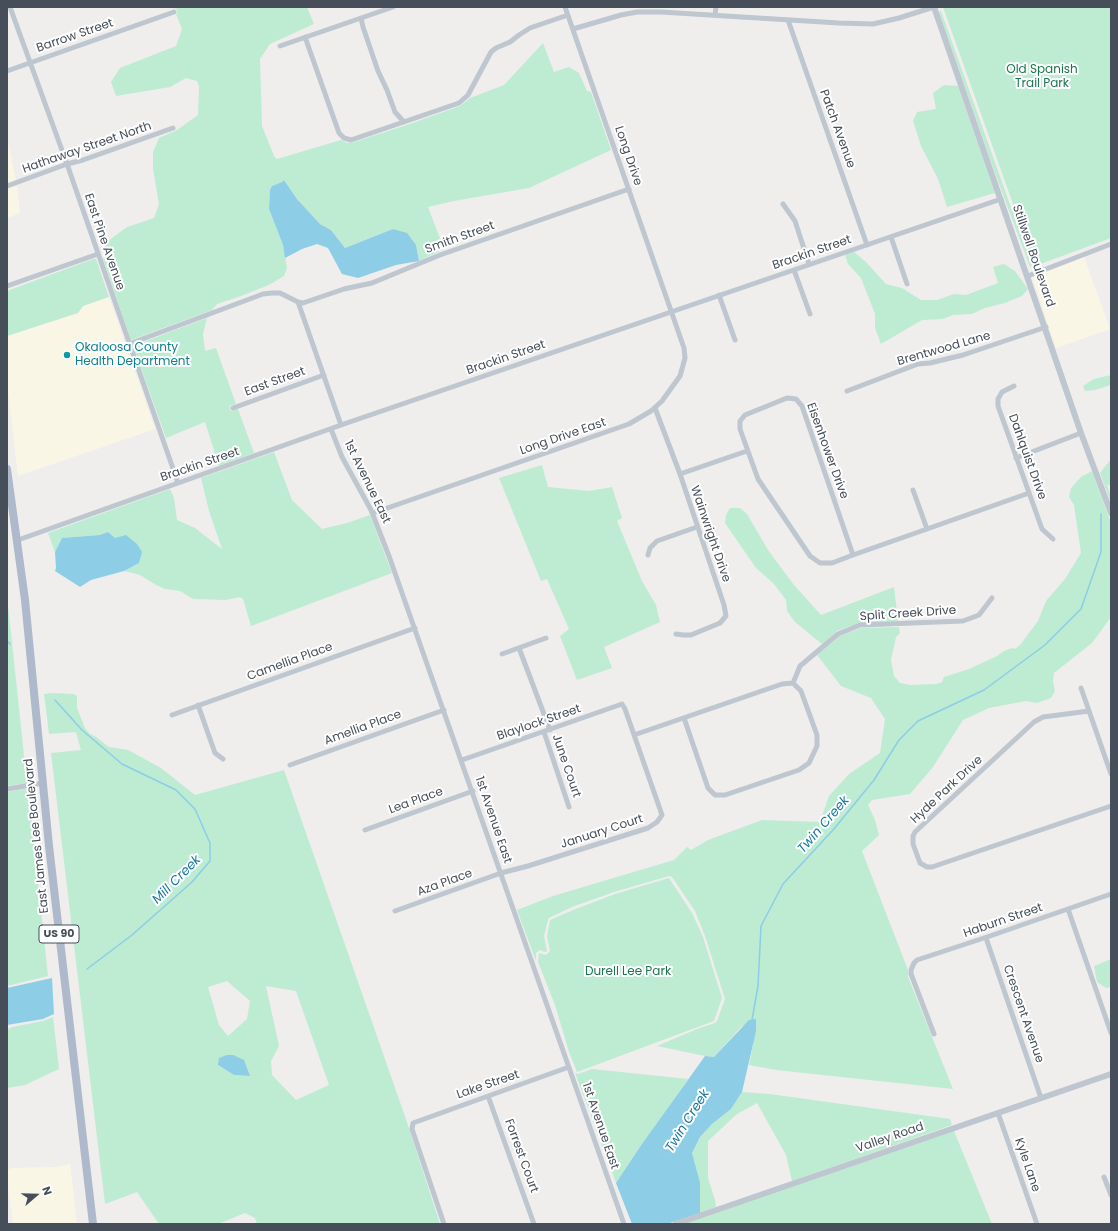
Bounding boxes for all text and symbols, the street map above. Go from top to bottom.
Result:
street label: Barrow Street [35,16,115,56]
park label: Old Spanish Trail Park [1006,63,1078,91]
street label: Patch Avenue [816,88,858,170]
street label: Hathaway Street North [21,119,153,177]
street label: Long Drive [611,124,645,188]
street label: East Pine Avenue [81,192,127,292]
street label: Stillwell Boulevard [1009,203,1057,309]
street label: Smith Street [423,219,497,257]
street label: Brackin Street [771,233,853,273]
street label: Brentwood Lane [896,329,992,369]
street label: Brackin Street [465,338,547,378]
place label: Okaloosa County Health Department [75,341,190,369]
marker: Okaloosa County Health Department [62,350,72,360]
street label: East Street [243,364,307,400]
street label: Eisenhower Drive [803,401,851,501]
street label: Dahlquist Drive [1005,412,1049,502]
street label: Long Drive East [518,416,608,458]
street label: 1st Avenue East [341,438,393,526]
street label: Brackin Street [159,445,241,485]
street label: Wainwright Drive [687,484,733,584]
street label: Split Creek Drive [859,603,957,625]
street label: Camellia Place [245,640,335,684]
street label: Blaylock Street [495,702,583,744]
street label: Amellia Place [323,707,403,749]
street label: June Court [548,733,584,799]
street label: Hyde Park Drive [908,753,986,827]
street label: East James Lee Boulevard [22,758,52,914]
street label: 1st Avenue East [471,775,515,865]
street label: Lea Place [387,785,445,817]
water label: Twin Creek [795,793,853,857]
street label: January Court [559,812,645,852]
water label: Mill Creek [149,852,205,908]
street label: Aza Place [415,866,475,900]
street label: Haburn Street [962,901,1044,941]
road number: US 90 [39,925,79,943]
street label: Crescent Avenue [1000,963,1046,1065]
park label: Durell Lee Park [585,965,671,979]
street label: Lake Street [455,1068,521,1102]
street label: 1st Avenue East [578,1081,622,1171]
water label: Twin Creek [663,1087,713,1155]
street label: Forrest Court [501,1117,541,1195]
street label: Valley Road [854,1120,926,1156]
street label: Kyle Lane [1011,1136,1043,1194]
north arrow [16,1175,56,1215]
text: N [38,1184,56,1198]

